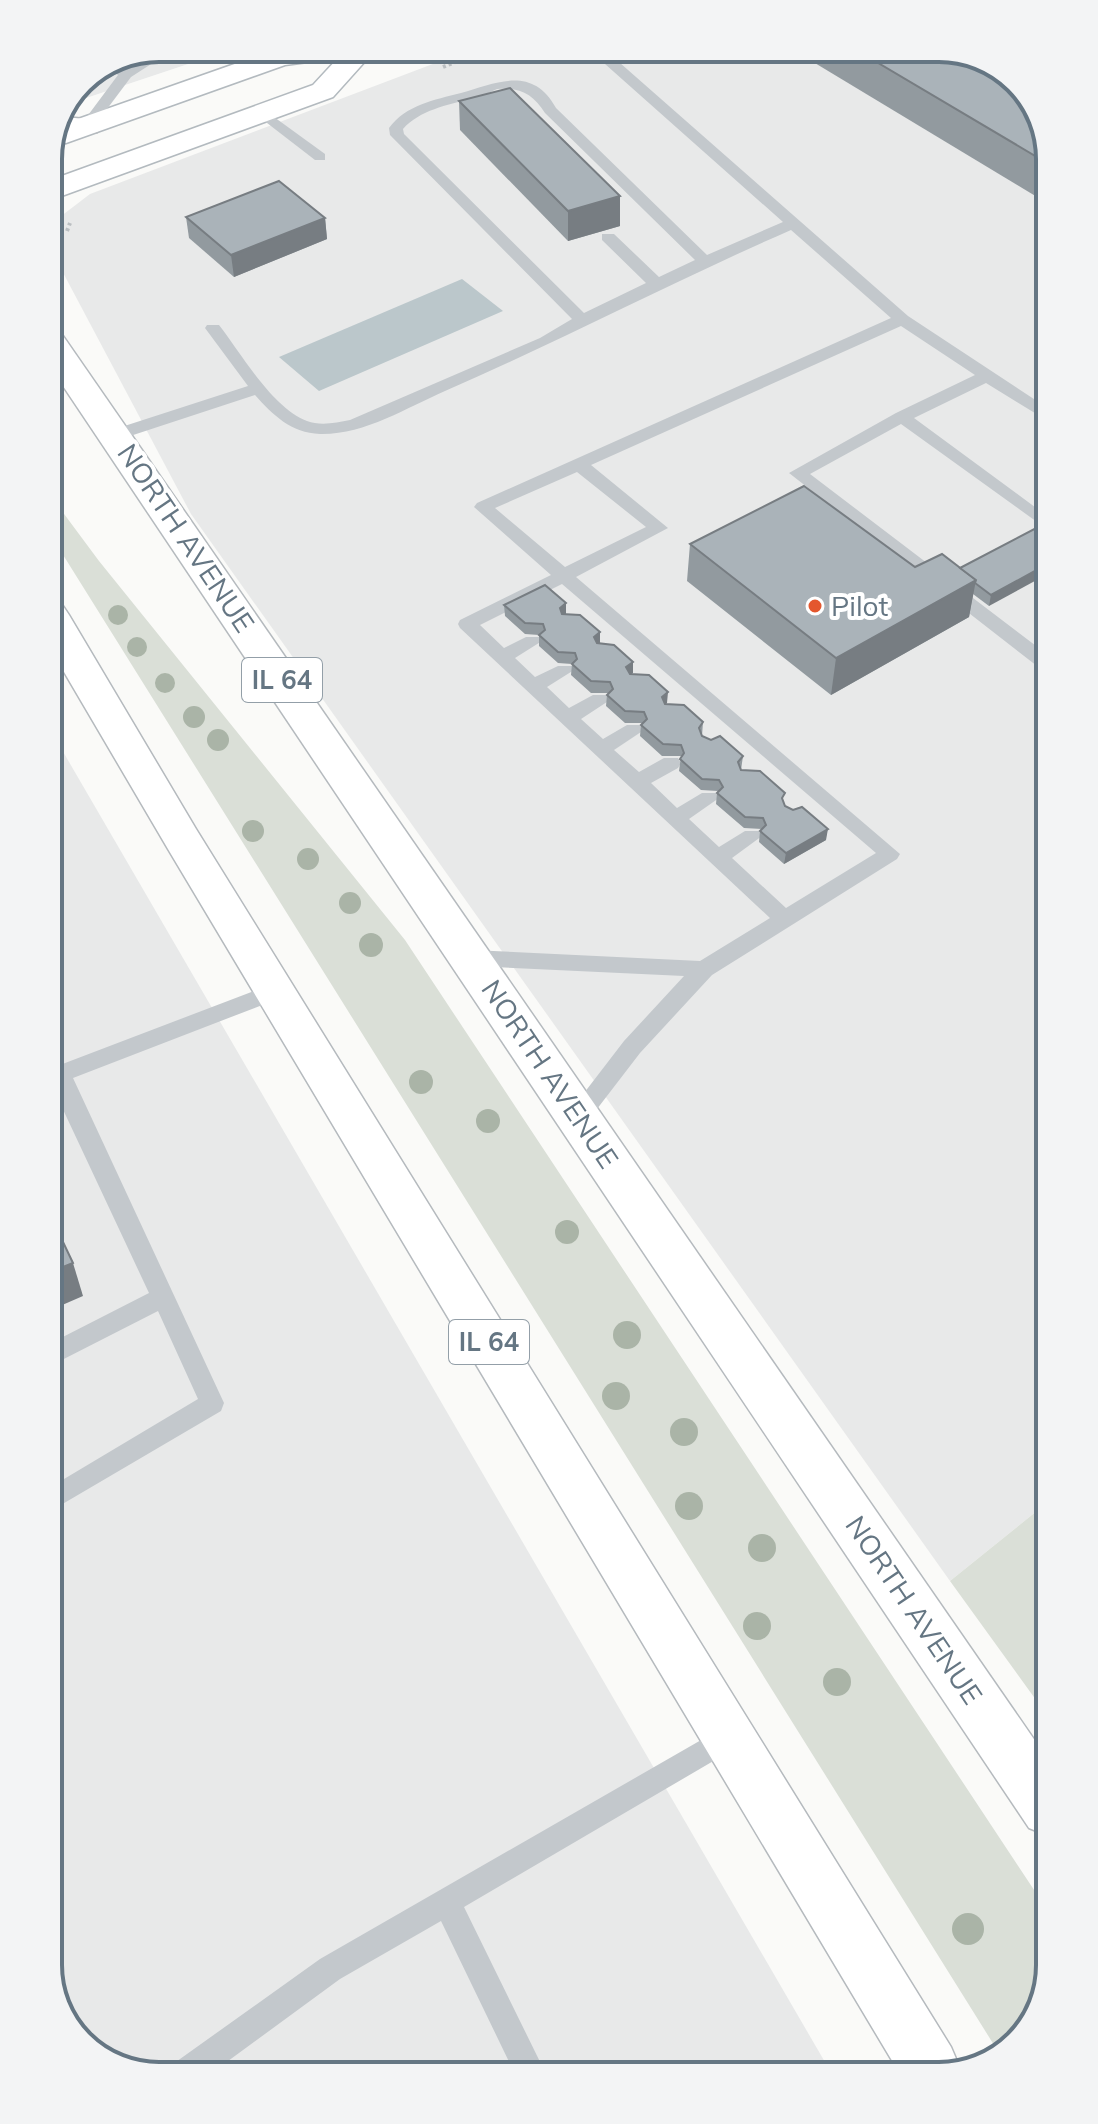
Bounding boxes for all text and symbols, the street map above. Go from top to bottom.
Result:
street label: NORTH AVENUE [110,437,262,639]
place label: Pilot [831,588,888,623]
marker: Pilot [806,597,824,615]
road number: IL 64 [242,658,322,702]
street label: NORTH AVENUE [474,973,626,1175]
road number: IL 64 [449,1320,529,1364]
street label: NORTH AVENUE [838,1509,990,1711]

